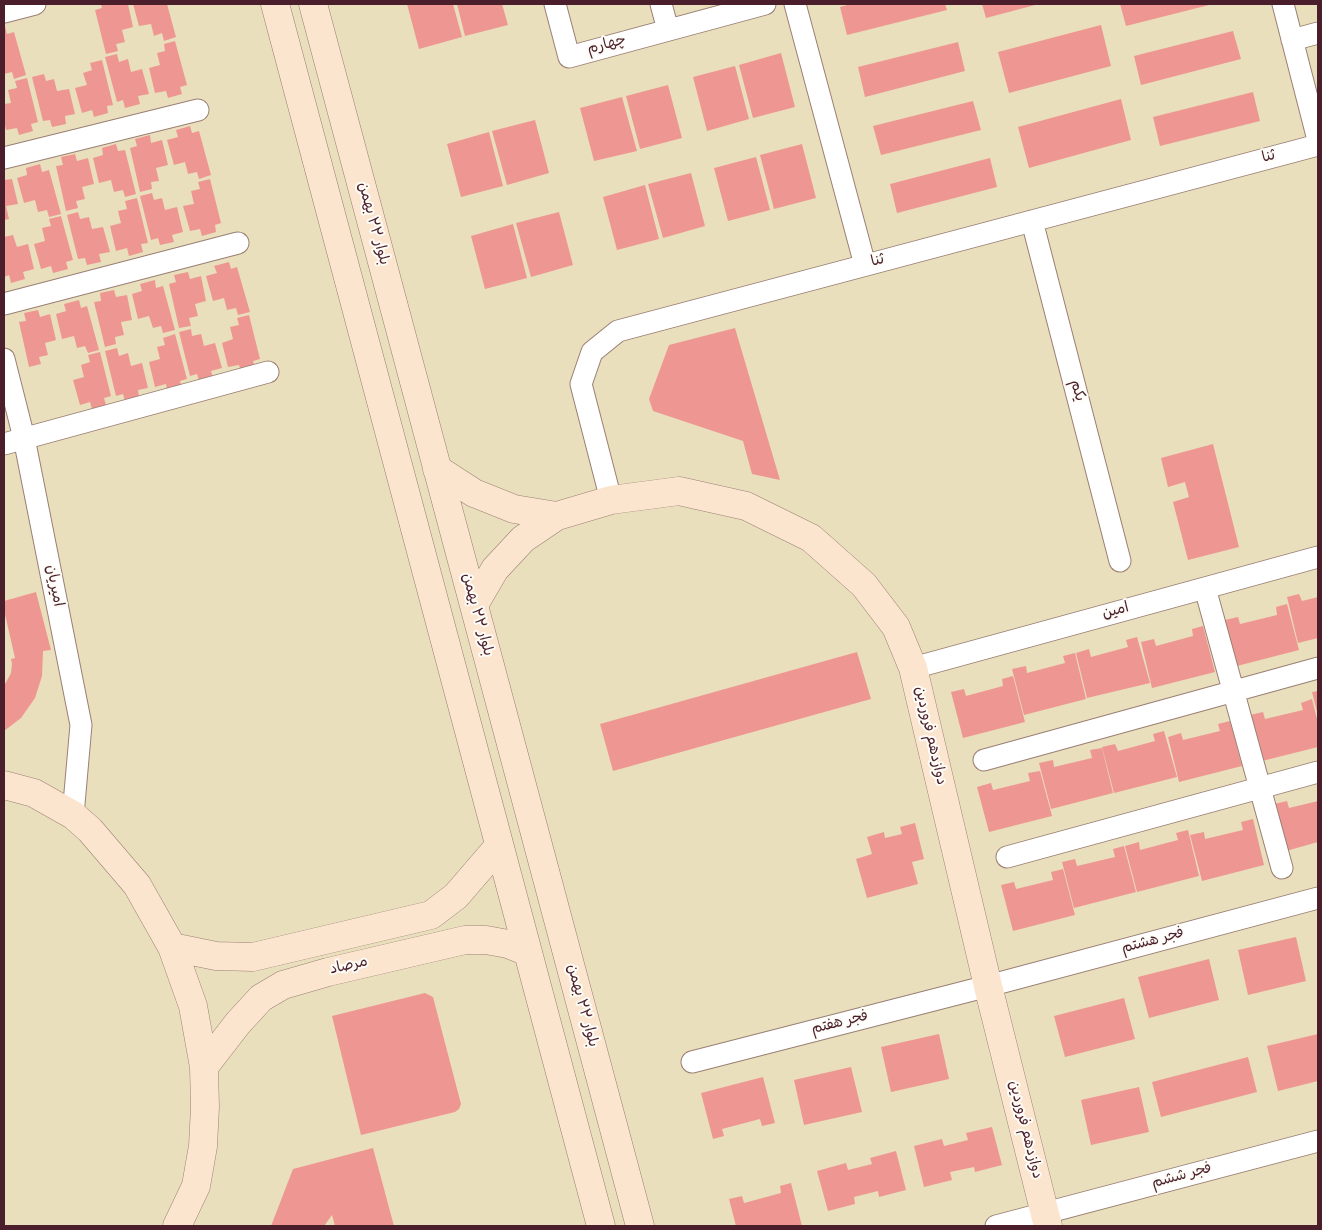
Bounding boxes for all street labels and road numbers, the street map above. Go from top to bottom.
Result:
street label: چهارم [586,32,628,60]
street label: ثنا [1260,148,1278,168]
street label: بلوار ۲۲ بهمن [352,181,392,267]
street label: ثنا [869,252,887,272]
street label: یکم [1065,378,1087,404]
street label: امیریان [40,564,66,608]
street label: بلوار ۲۲ بهمن [456,572,496,658]
street label: امین [1101,600,1131,624]
street label: دوازدهم فروردین [909,685,949,787]
street label: فجر هشتم [1120,925,1186,959]
street label: مرصاد [328,954,370,980]
street label: بلوار ۲۲ بهمن [561,963,601,1049]
street label: فجر هفتم [810,1008,870,1040]
street label: دوازدهم فروردین [1003,1079,1045,1181]
street label: فجر ششم [1150,1160,1214,1194]

